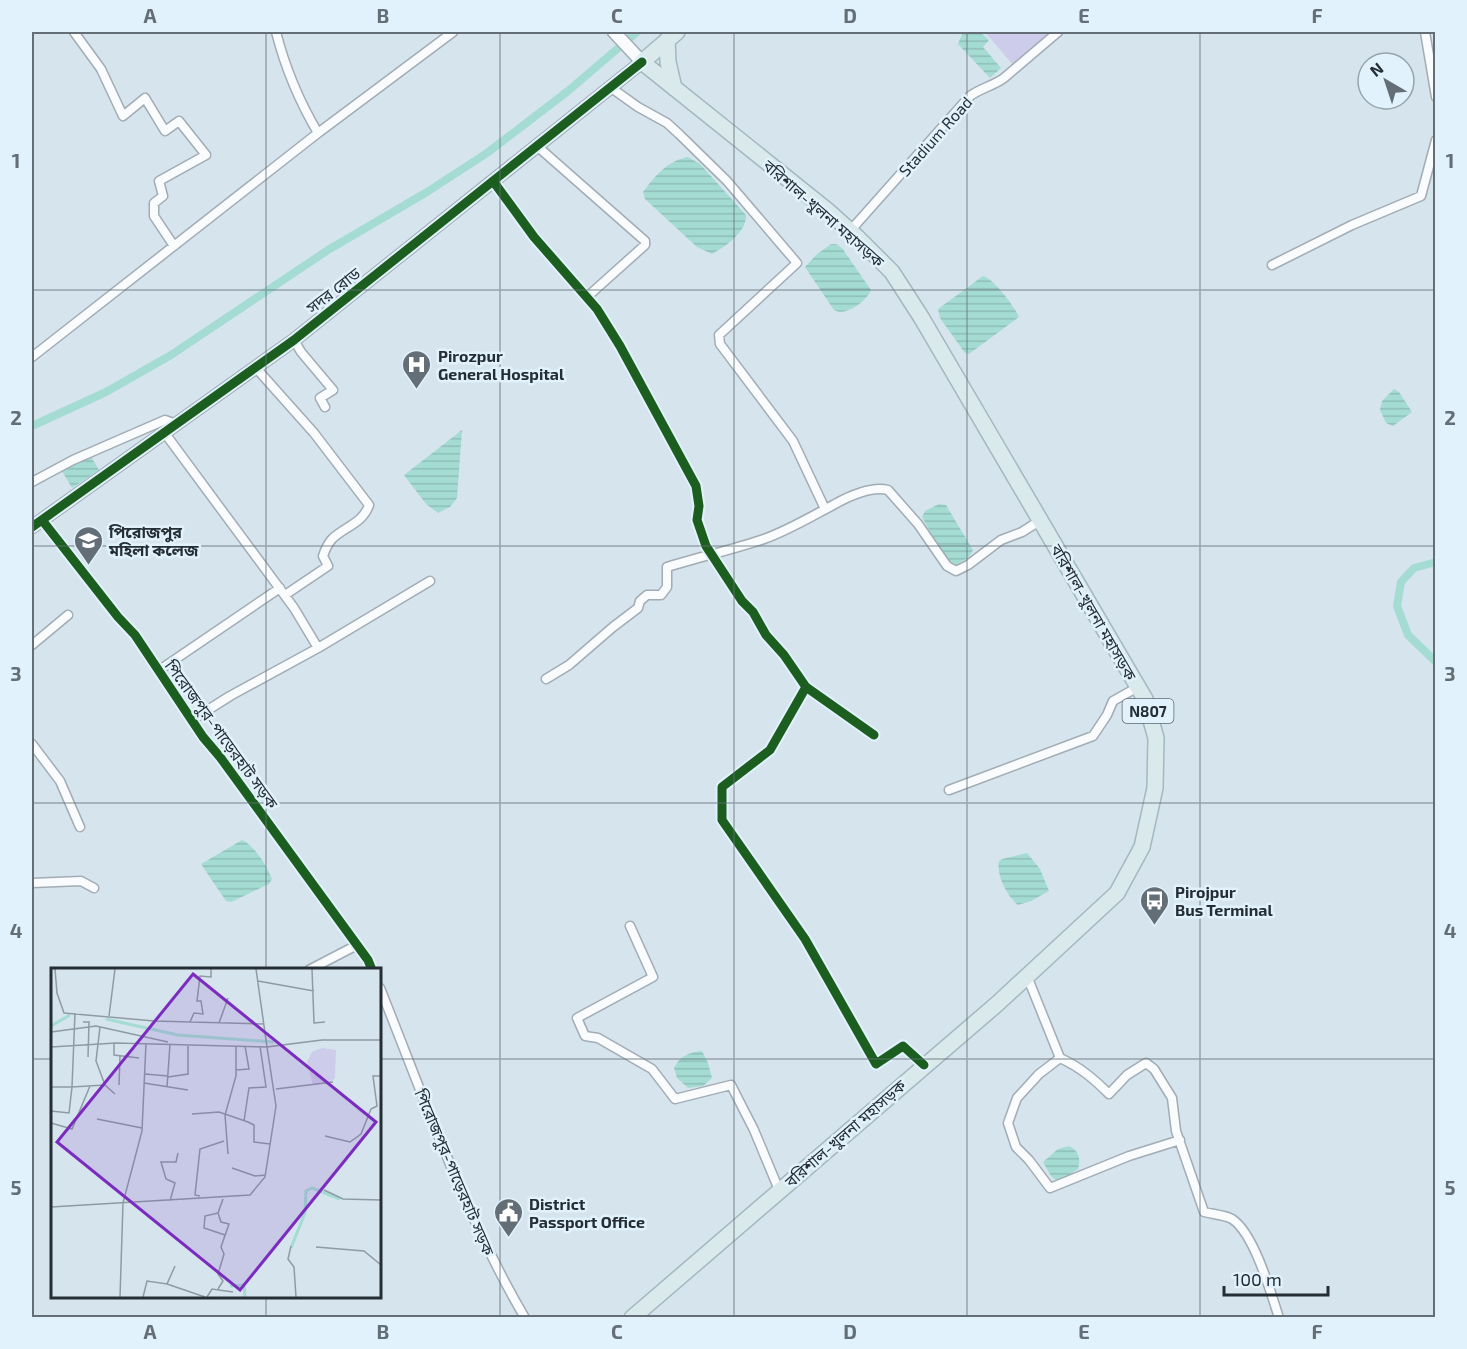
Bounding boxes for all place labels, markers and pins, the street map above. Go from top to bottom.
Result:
place label: Pirozpur General Hospital [438,346,565,383]
hospital icon: Pirozpur General Hospital [401,348,433,390]
place label: পিরোজপুর মহিলা কলেজ [108,522,199,559]
school or university icon: পিরোজপুর মহিলা কলেজ [72,524,104,566]
place label: Pirojpur Bus Terminal [1175,882,1273,919]
bus stop icon: Pirojpur Bus Terminal [1138,884,1170,926]
place label: District Passport Office [529,1194,645,1231]
public building icon: District Passport Office [492,1196,524,1238]

